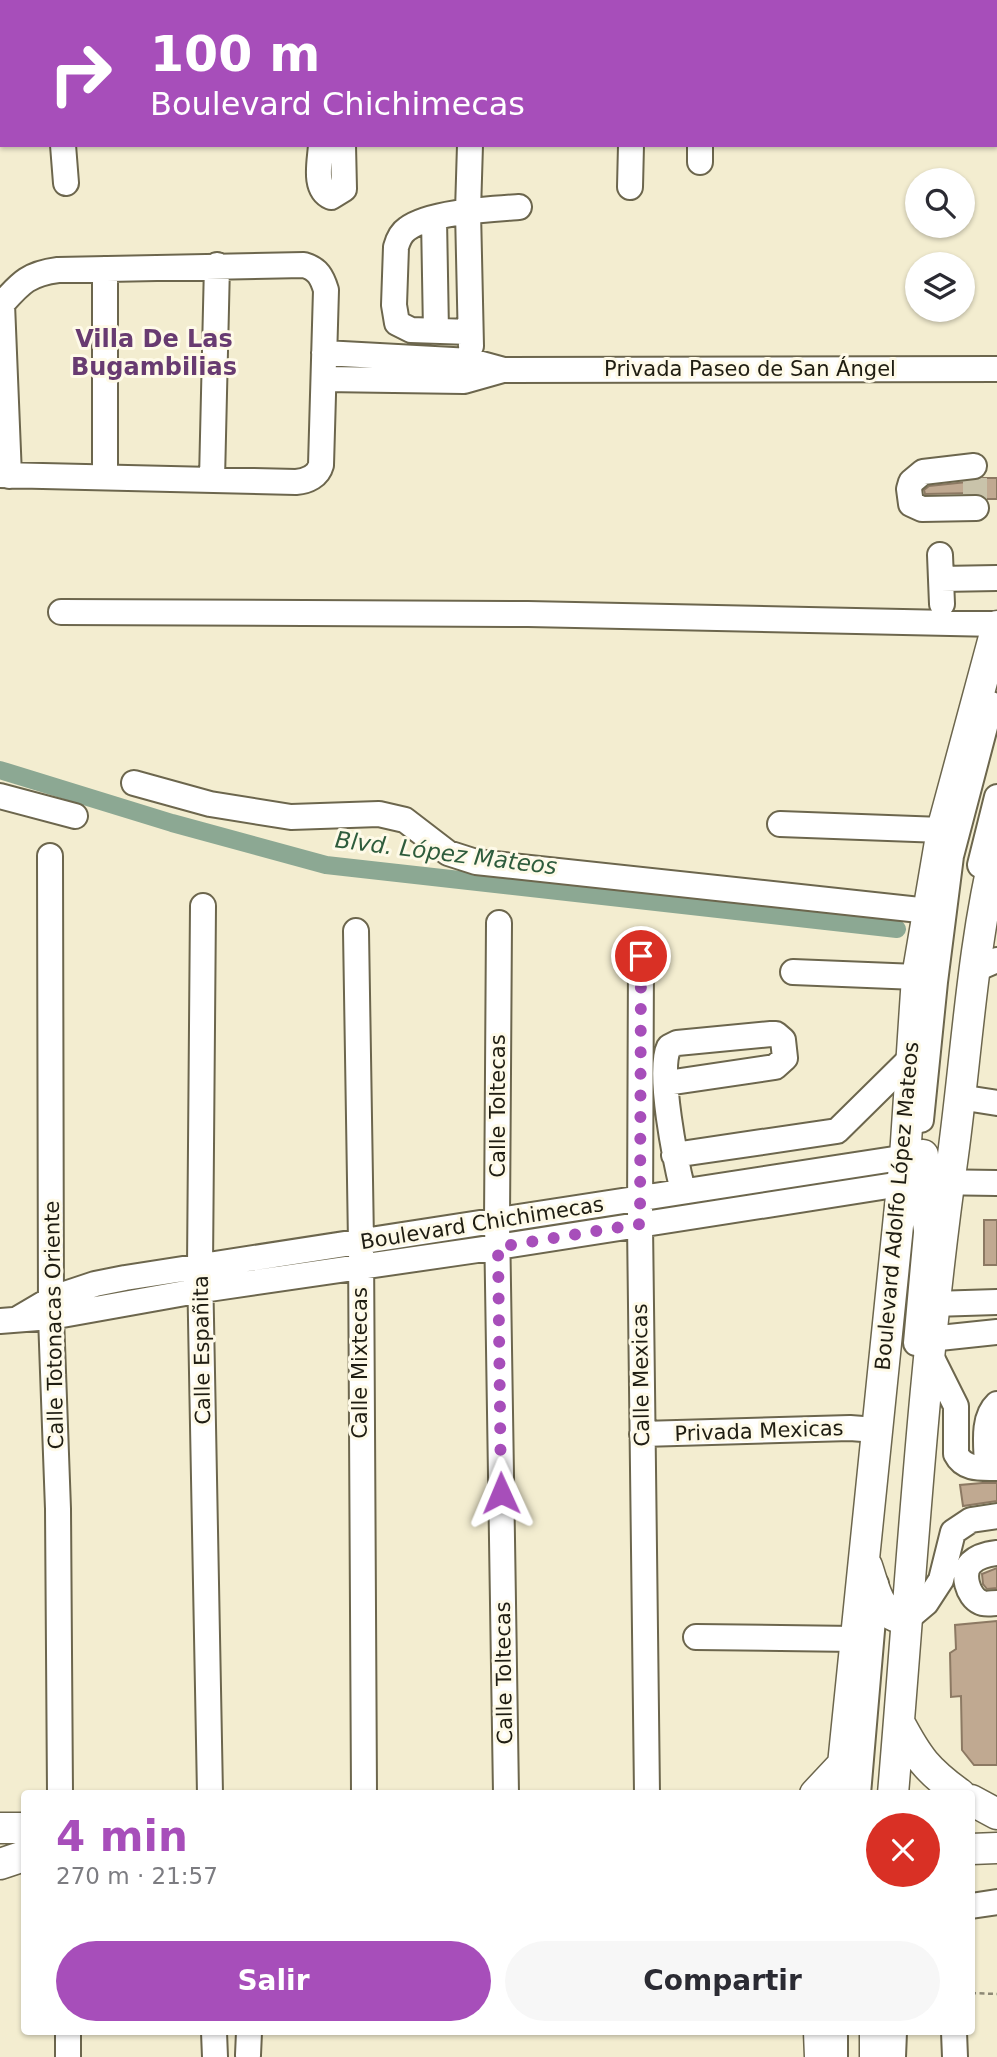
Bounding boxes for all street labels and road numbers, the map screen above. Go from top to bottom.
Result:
street label: Privada Paseo de San Ángel [604,356,896,381]
street label: Calle Toltecas [486,1034,510,1178]
street label: Boulevard Adolfo López Mateos [871,1041,923,1371]
street label: Boulevard Chichimecas [359,1192,605,1254]
street label: Calle Totonacas Oriente [40,1201,68,1449]
street label: Calle Españita [189,1275,215,1425]
street label: Calle Mixtecas [348,1287,372,1439]
street label: Calle Mexicas [628,1303,654,1447]
street label: Privada Mexicas [674,1416,844,1446]
street label: Calle Toltecas [491,1601,517,1745]

